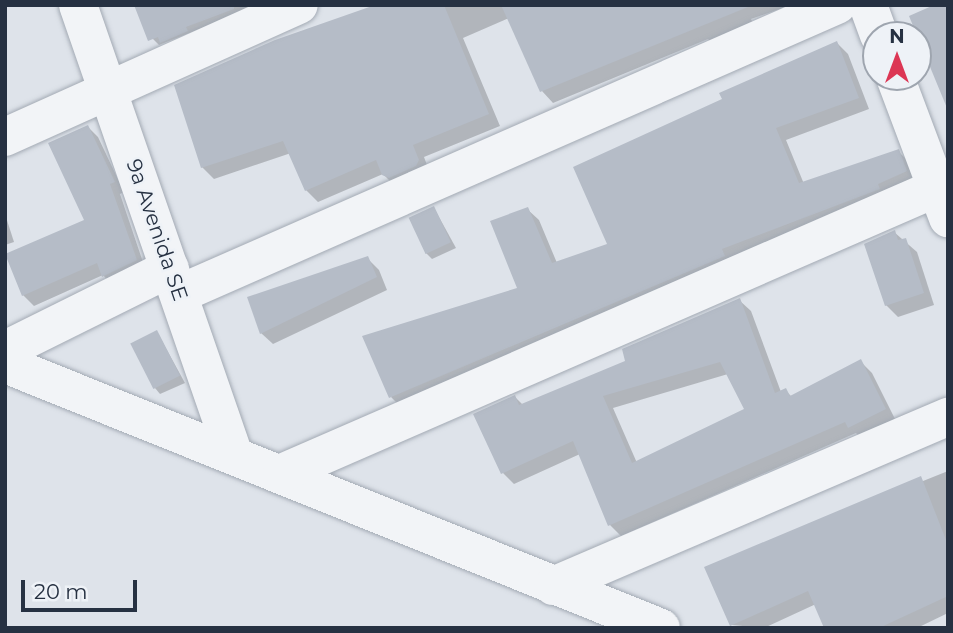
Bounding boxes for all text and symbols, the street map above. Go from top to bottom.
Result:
north arrow [862,21,932,91]
text: N [889,25,905,48]
street label: 9a Avenida SE [121,156,193,304]
scale bar [24,566,140,610]
text: 20 m [34,579,88,604]

